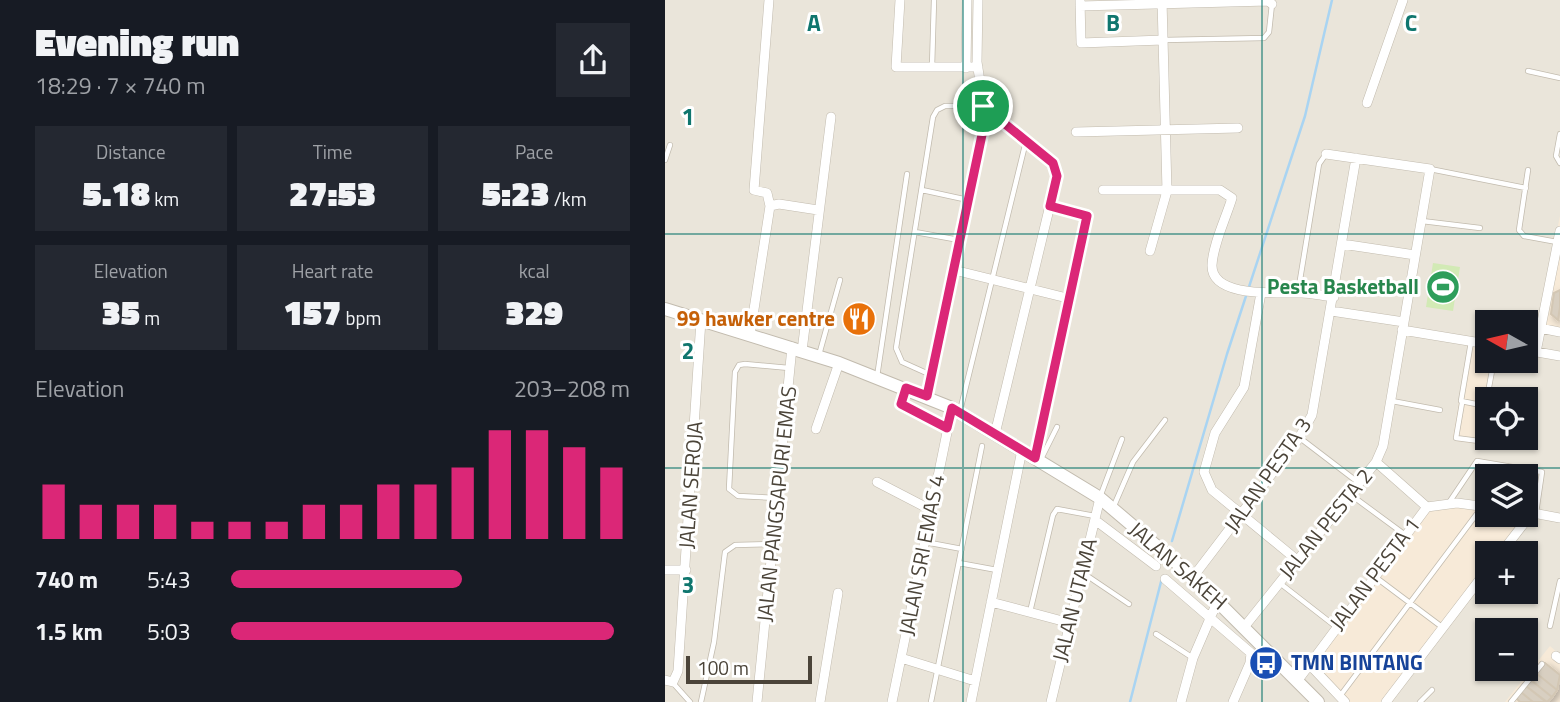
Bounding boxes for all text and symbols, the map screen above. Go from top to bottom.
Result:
text: A [807,5,821,40]
text: B [1106,5,1120,40]
text: C [1405,5,1417,40]
text: Evening run [35,13,239,71]
button: share [556,23,630,97]
text: 18:29 · 7 × 740 m [35,68,205,103]
pin [953,76,1013,136]
icon: arrive [964,87,1002,125]
text: 1 [682,99,694,134]
text: Distance [96,137,166,166]
text: Time [313,137,352,166]
text: Pace [515,137,553,166]
text: 5.18 [82,166,150,220]
text: 27:53 [289,166,376,220]
text: 5:23 [482,166,550,220]
text: km [150,184,179,213]
text: /km [550,184,587,213]
text: Elevation [94,256,168,285]
text: Heart rate [292,256,373,285]
text: kcal [519,256,550,285]
sports icon: Pesta Basketball [1424,268,1462,306]
place label: Pesta Basketball [1267,270,1419,302]
text: 35 [102,285,140,339]
text: 157 [284,285,341,339]
text: 329 [505,285,563,339]
restaurant icon: 99 hawker centre [840,300,878,338]
place label: 99 hawker centre [677,302,835,334]
text: m [140,303,160,332]
text: bpm [341,303,381,332]
north arrow [1475,310,1538,373]
map controls [1475,310,1538,681]
text: 2 [682,333,694,368]
text: Elevation [35,371,124,406]
text: 203–208 m [514,371,630,406]
street label: JALAN PANGSAPURI EMAS [748,384,804,623]
button: locate [1475,387,1538,450]
street label: JALAN PESTA 3 [1216,410,1319,539]
street label: JALAN SEROJA [670,420,710,550]
street label: JALAN PESTA 2 [1271,461,1380,586]
button: layers [1475,464,1538,527]
street label: JALAN SRI EMAS 4 [890,472,952,638]
street label: JALAN PESTA 1 [1321,510,1427,637]
street label: JALAN SAKEH [1122,513,1235,617]
street label: JALAN UTAMA [1043,534,1105,665]
button: + [1475,541,1538,604]
text: 740 m [35,562,98,597]
text: 5:43 [147,562,191,597]
text: 3 [682,567,694,602]
text: 1.5 km [35,614,103,649]
text: 5:03 [147,614,191,649]
button: − [1475,618,1538,681]
bus stop icon: TMN BINTANG [1247,644,1285,682]
place label: TMN BINTANG [1291,646,1423,678]
scale bar [686,653,812,685]
text: 100 m [697,653,749,682]

